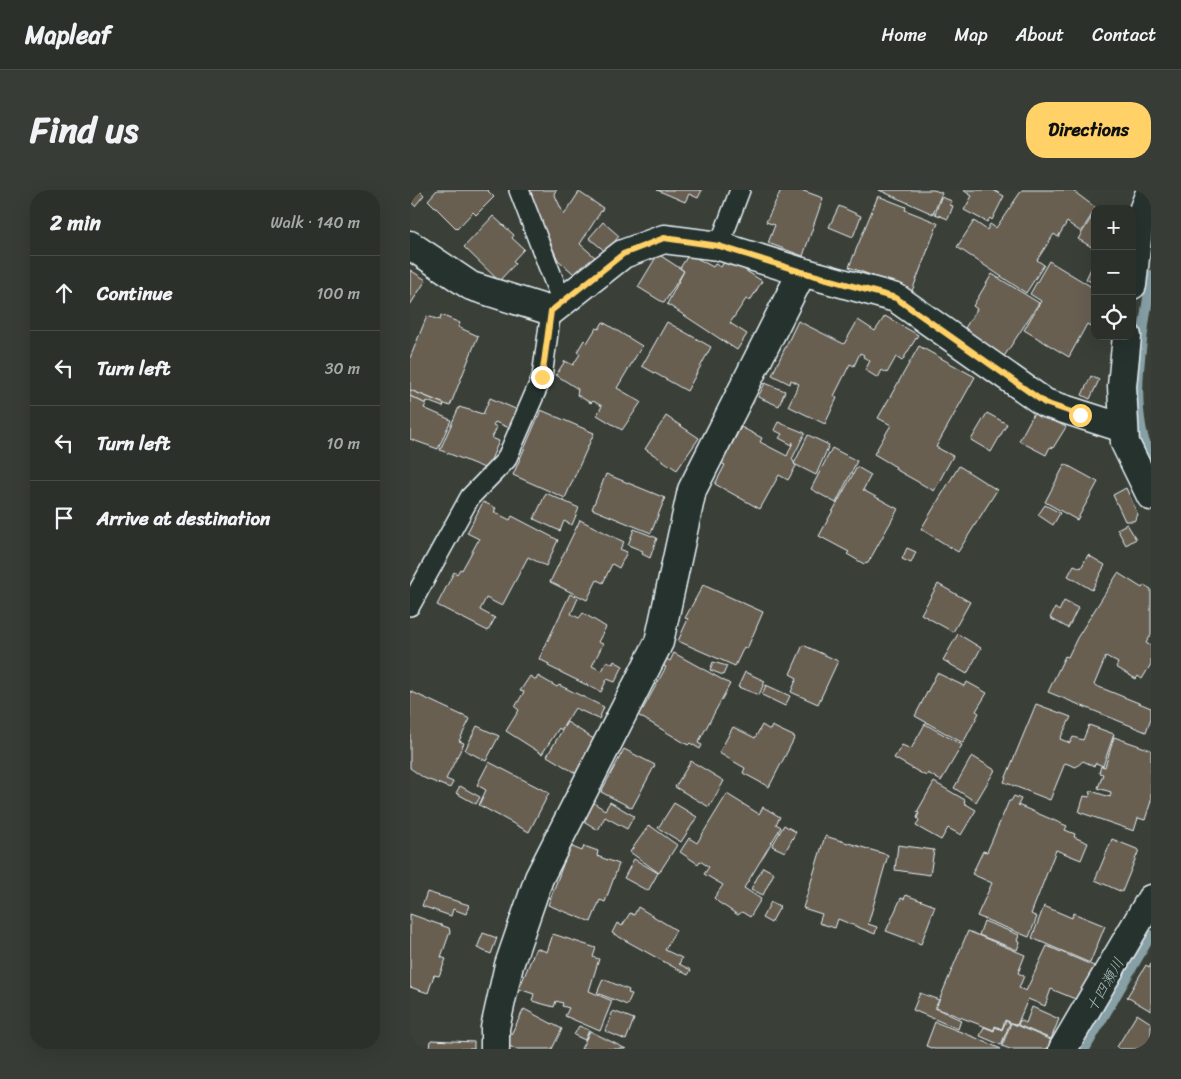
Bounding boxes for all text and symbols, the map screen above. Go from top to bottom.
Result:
text: Mapleaf [25,14,111,56]
text: Home [882,19,927,51]
text: Map [955,19,988,51]
text: About [1016,19,1064,51]
text: Contact [1092,19,1156,51]
text: Find us [30,99,138,161]
button: Directions [1026,102,1151,158]
text: 2 min [50,204,101,242]
map controls [1091,205,1136,340]
button: + [1091,205,1136,250]
text: Walk · 140 m [271,208,360,237]
button: − [1091,250,1136,295]
text: Continue [97,277,173,310]
icon: ahead [50,279,78,307]
text: 100 m [316,279,360,308]
button: locate [1091,295,1136,340]
text: Turn left [97,352,170,385]
icon: left [50,354,78,382]
text: 30 m [325,354,360,383]
route end [531,366,554,389]
route start [1069,404,1092,427]
text: Turn left [97,427,170,460]
icon: left [50,429,78,457]
text: 10 m [327,429,360,458]
text: Arrive at destination [97,502,270,535]
icon: arrive [50,504,78,532]
water label: 十四瀬川 [1079,953,1131,1017]

